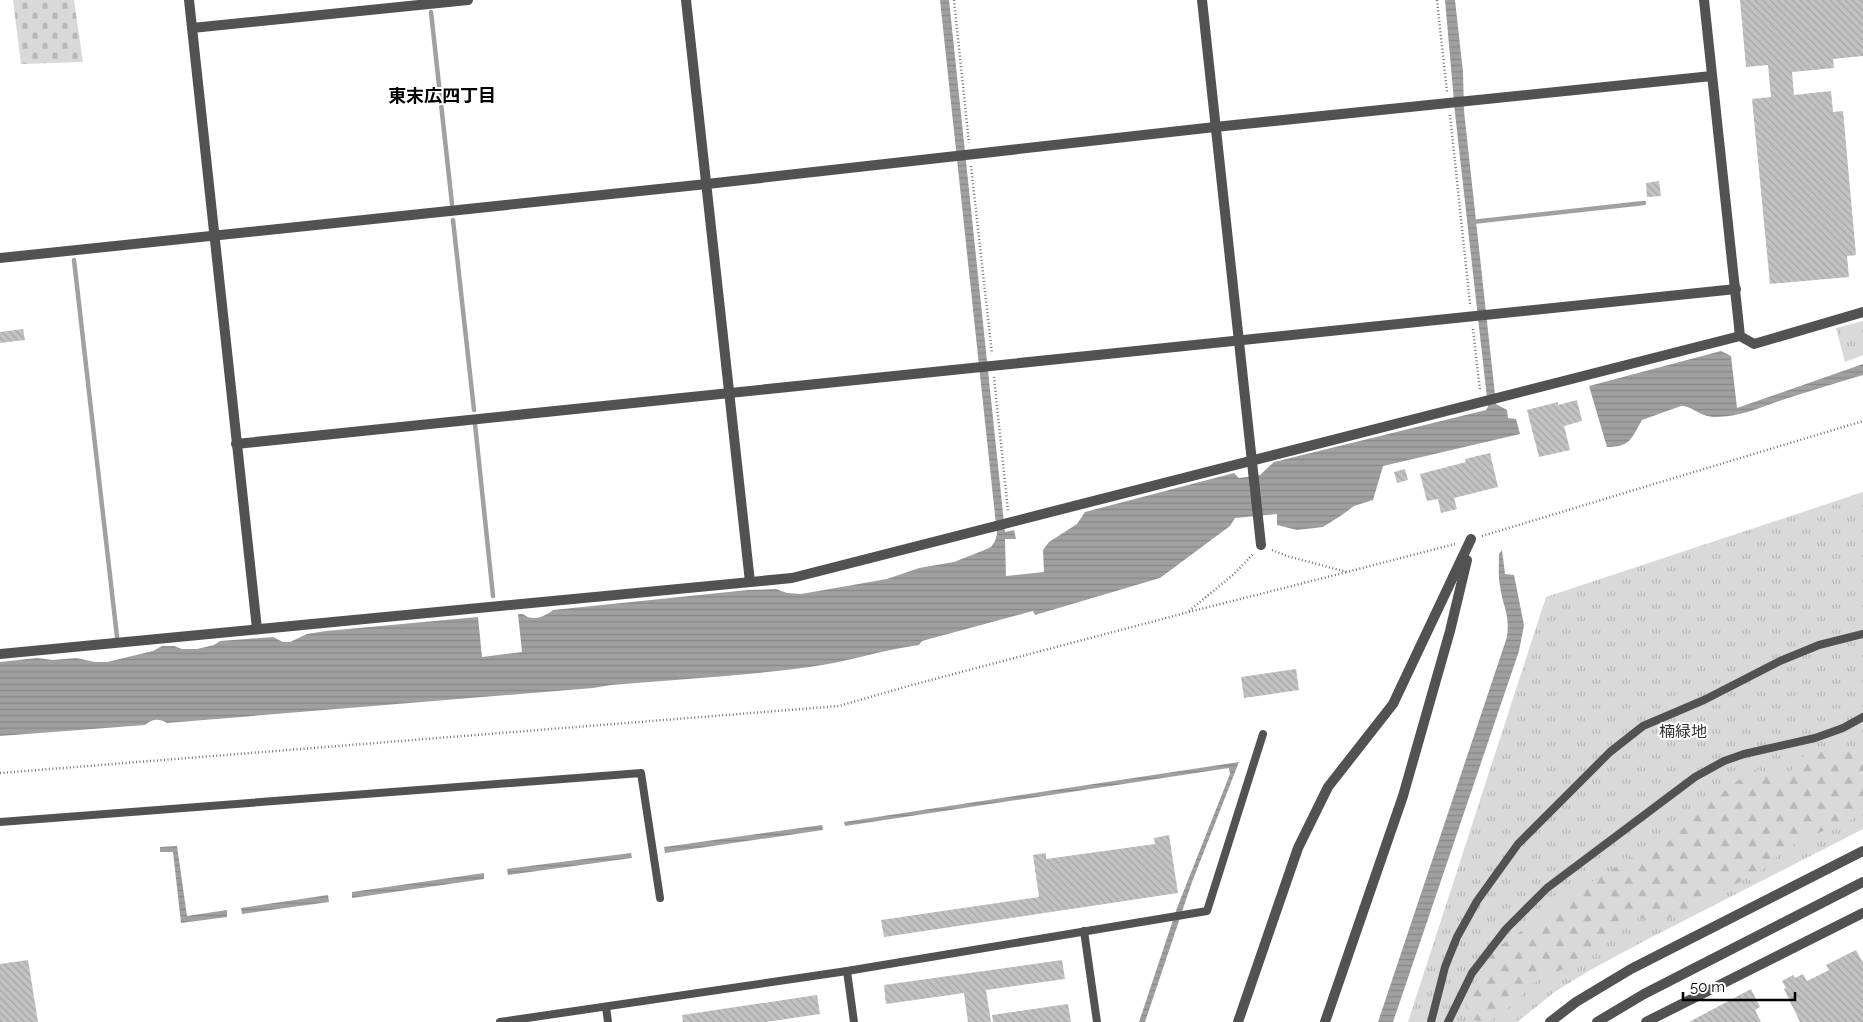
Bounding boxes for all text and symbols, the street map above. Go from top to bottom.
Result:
district label: 東末広四丁目 [388,85,496,106]
park label: 楠緑地 [1659,722,1707,741]
scale bar [1683,970,1796,1002]
text: 50 m [1690,978,1725,996]

